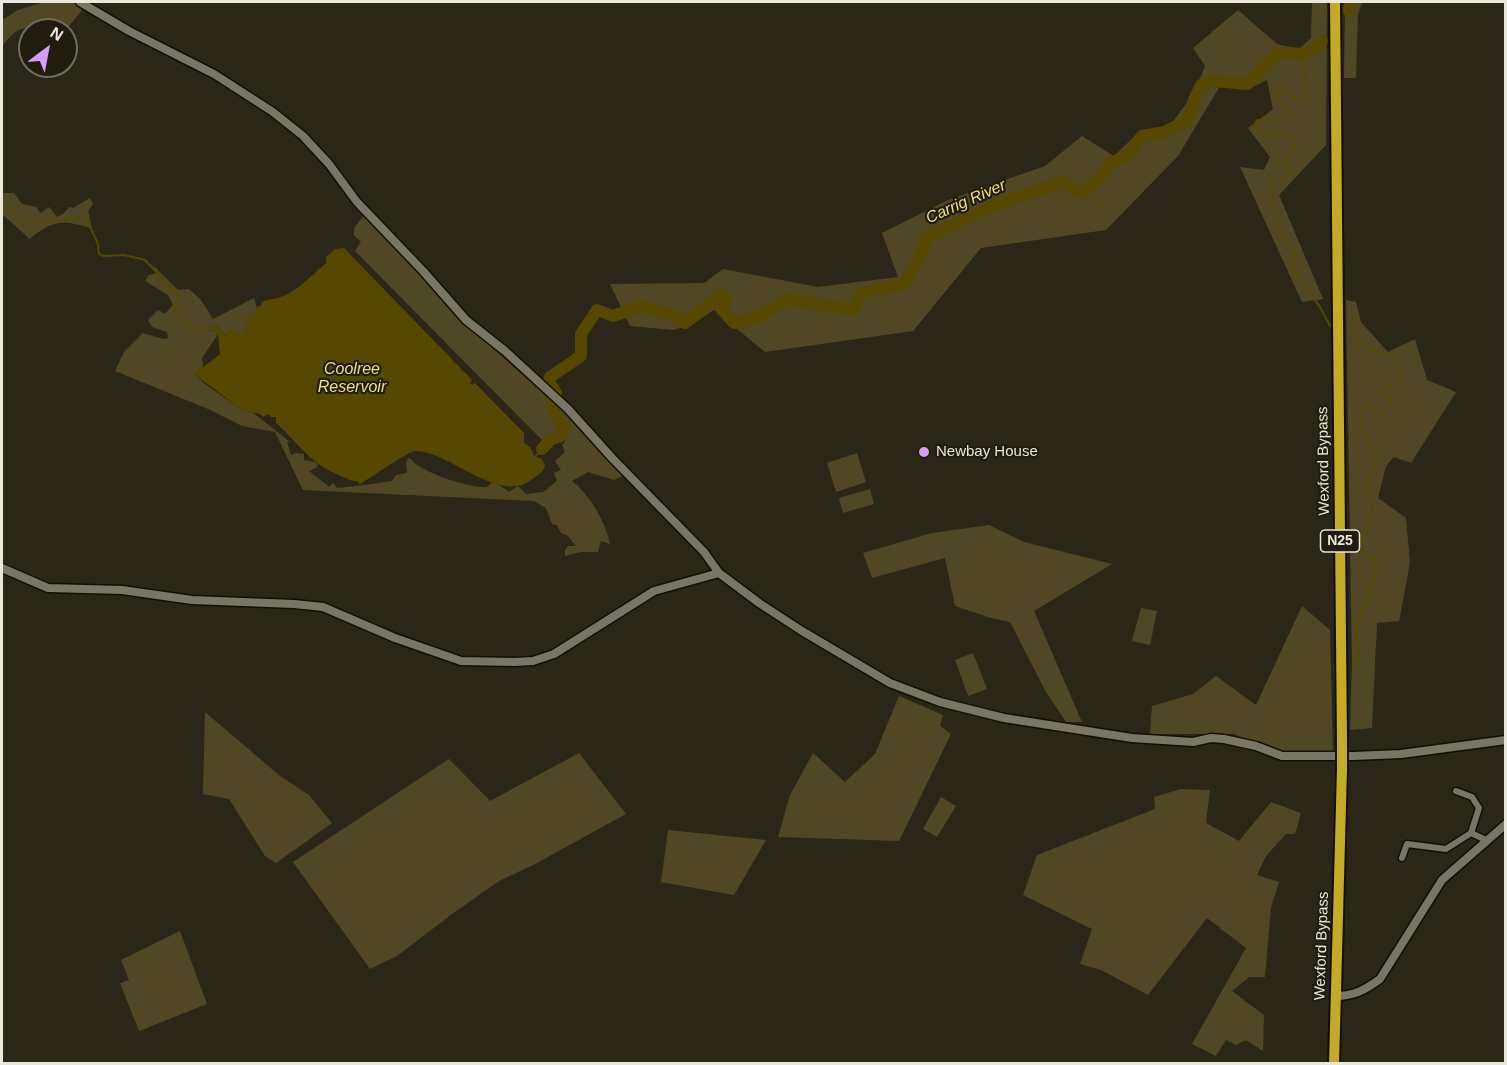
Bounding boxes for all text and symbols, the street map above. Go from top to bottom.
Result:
north arrow [18,18,78,78]
text: N [47,24,66,44]
water label: Carrig River [923,176,1009,228]
water label: Coolree Reservoir [318,360,386,398]
street label: Wexford Bypass [1314,406,1334,516]
place label: Newbay House [936,443,1038,461]
marker: Newbay House [917,445,931,459]
road number: N25 [1320,530,1360,552]
street label: Wexford Bypass [1311,891,1333,1001]

